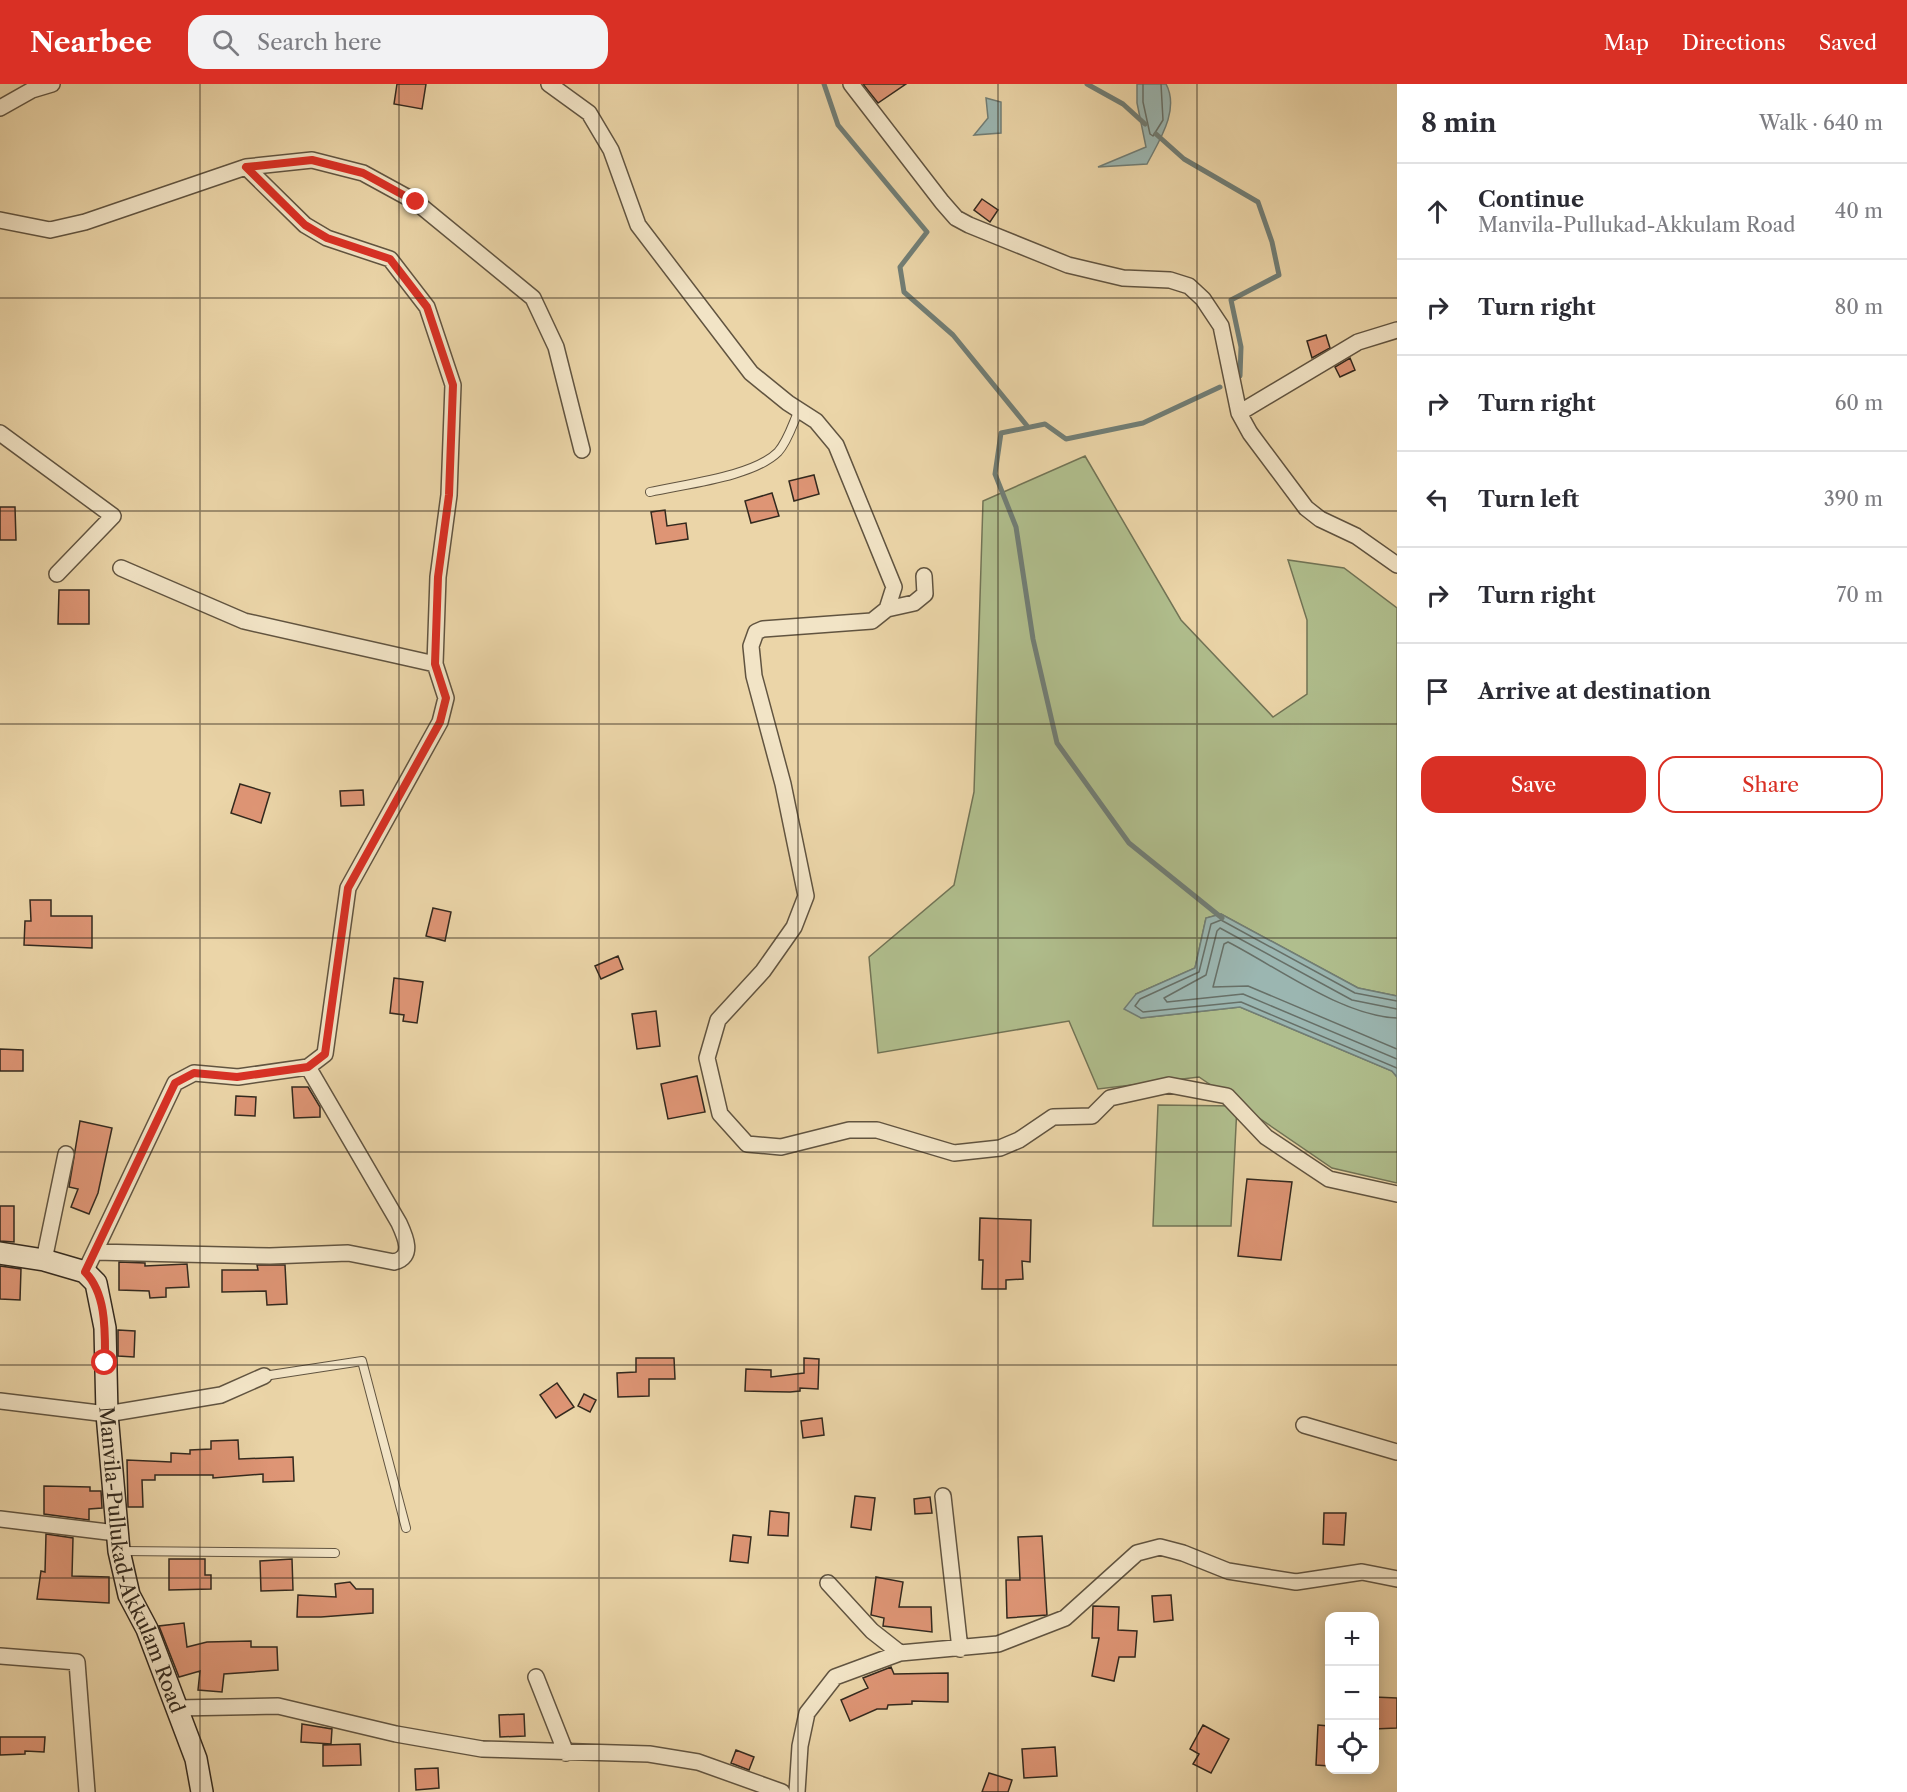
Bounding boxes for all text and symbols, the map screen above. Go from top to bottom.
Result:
search box [188,15,608,69]
text: Nearbee [30,25,152,59]
icon: search [209,26,242,59]
text: Search here [257,29,382,56]
text: Map [1604,30,1649,55]
text: Directions [1682,30,1786,55]
text: Saved [1819,30,1877,55]
text: 8 min [1421,107,1497,139]
text: Walk · 640 m [1759,111,1883,135]
text: Continue [1478,186,1584,213]
route end [402,188,428,214]
icon: ahead [1421,195,1454,228]
text: 40 m [1835,199,1883,223]
text: Manvila-Pullukad-Akkulam Road [1478,213,1795,237]
icon: right [1421,291,1454,324]
text: Turn right [1478,294,1596,321]
text: 80 m [1835,295,1883,319]
icon: right [1421,387,1454,420]
text: Turn right [1478,390,1596,417]
text: 60 m [1835,391,1883,415]
icon: left [1421,483,1454,516]
text: Turn left [1478,486,1579,513]
text: 390 m [1824,487,1883,511]
icon: right [1421,579,1454,612]
text: Turn right [1478,582,1596,609]
text: 70 m [1837,583,1883,607]
icon: arrive [1421,675,1454,708]
text: Arrive at destination [1478,678,1711,705]
button: Save [1421,756,1646,813]
button: Share [1658,756,1883,813]
route start [91,1349,117,1375]
street label: Manvila-Pullukad-Akkulam Road [94,1405,190,1717]
map controls [1325,1612,1379,1774]
button: + [1325,1612,1379,1666]
button: − [1325,1666,1379,1720]
button: locate [1325,1720,1379,1774]

